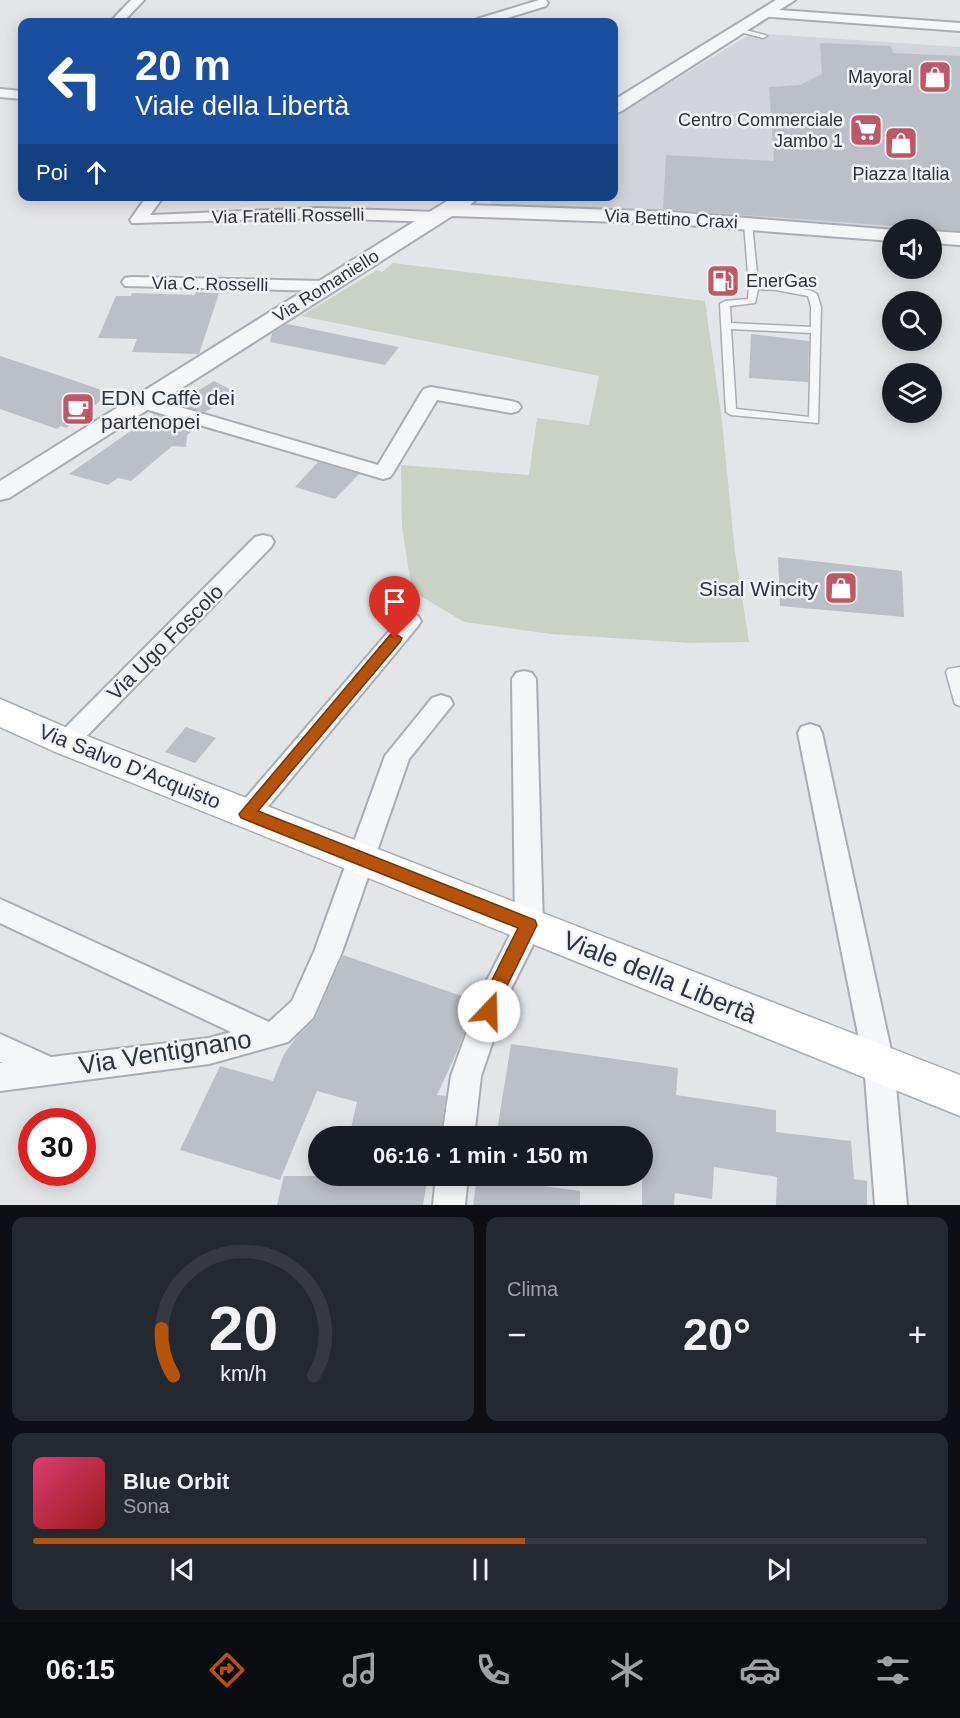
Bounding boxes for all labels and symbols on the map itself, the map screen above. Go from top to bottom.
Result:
shop icon: Mayoral [917,59,953,95]
place label: Mayoral [848,67,912,87]
place label: Centro Commerciale Jambo 1 [678,110,843,151]
supermarket icon: Centro Commerciale Jambo 1 [848,112,884,148]
shop icon: Piazza Italia [883,125,919,161]
place label: Piazza Italia [852,164,951,184]
street label: Via Fratelli Rosselli [211,205,365,227]
street label: Via Bettino Craxi [604,206,738,232]
street label: Via Romaniello [269,246,383,326]
fuel station icon: EnerGas [705,263,741,299]
place label: EnerGas [746,271,817,291]
street label: Via C. Rosselli [151,273,269,295]
place label: EDN Caffè dei partenopei [101,386,235,433]
cafe icon: EDN Caffè dei partenopei [60,391,96,427]
shop icon: Sisal Wincity [823,570,859,606]
pin [369,576,420,638]
place label: Sisal Wincity [699,577,818,600]
street label: Via Ugo Foscolo [103,580,227,704]
street label: Via Salvo D'Acquisto [36,719,224,813]
street label: Viale della Libertà [559,924,762,1030]
position arrow [457,979,521,1043]
street label: Via Ventignano [76,1024,254,1080]
speed limit sign: 30 [18,1108,96,1186]

